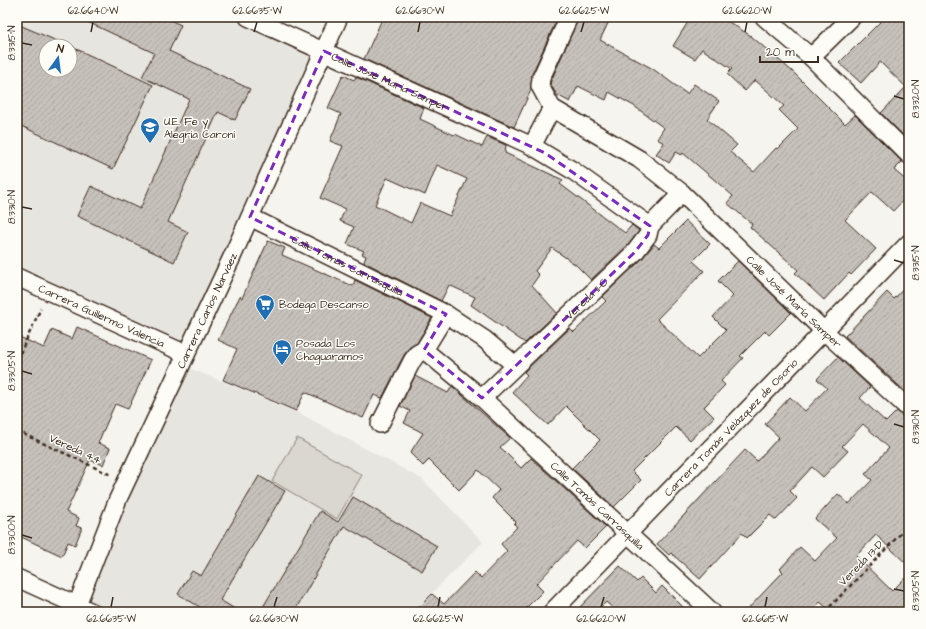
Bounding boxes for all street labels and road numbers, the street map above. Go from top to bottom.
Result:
street label: Calle José María Samper [329,48,451,115]
street label: Calle Tomás Carrasquilla [289,231,407,300]
street label: Carrera Carlos Narváez [173,250,241,371]
street label: Calle José María Samper [743,252,845,351]
street label: Vereda 11-C [561,274,611,323]
street label: Carrera Guillermo Valencia [36,280,167,351]
street label: Carrera Tomás Velázquez de Osorio [660,354,801,500]
street label: Vereda 44 [47,430,104,468]
street label: Calle Tomás Carrasquilla [547,458,648,553]
street label: Vereda 13-D [835,537,887,589]

